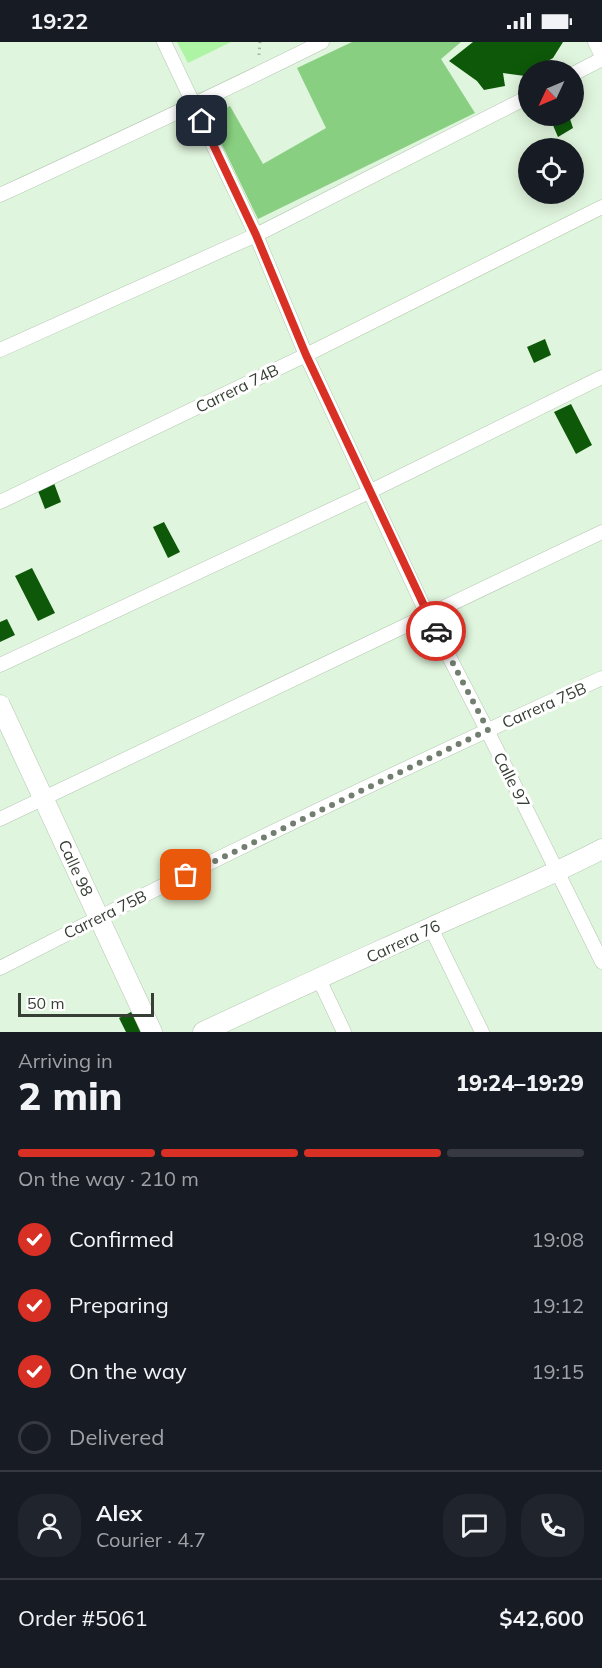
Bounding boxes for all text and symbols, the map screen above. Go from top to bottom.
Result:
text: 19:22 [30,7,88,35]
north arrow [518,60,584,126]
map controls [518,60,584,204]
pin [176,95,227,146]
icon: home [185,104,218,137]
button: locate [518,138,584,204]
street label: Carrera 74B [192,359,282,417]
courier [406,601,466,661]
icon: car [420,615,453,648]
street label: Carrera 75B [499,678,589,732]
street label: Calle 97 [489,749,535,811]
street label: Calle 98 [54,837,98,899]
pin [160,849,211,900]
icon: bag [169,858,202,891]
street label: Carrera 75B [60,885,150,943]
street label: Carrera 76 [363,915,443,967]
scale bar [18,990,154,1018]
text: 50 m [27,993,64,1013]
text: Arriving in [18,1048,113,1073]
text: 19:24–19:29 [456,1069,584,1097]
text: 2 min [18,1071,123,1120]
text: On the way · 210 m [18,1166,199,1191]
icon: check [18,1223,51,1256]
text: Confirmed [69,1225,174,1253]
text: 19:08 [531,1227,584,1252]
icon: check [18,1289,51,1322]
text: Preparing [69,1291,169,1319]
text: 19:12 [531,1293,584,1318]
icon: check [18,1355,51,1388]
text: On the way [69,1357,187,1385]
text: 19:15 [531,1359,584,1384]
text: Delivered [69,1423,164,1451]
button: person [18,1494,81,1557]
button: chat [443,1494,506,1557]
button: phone [521,1494,584,1557]
text: Alex [96,1499,142,1527]
text: Courier · 4.7 [96,1527,206,1552]
text: Order #5061 [18,1604,148,1632]
text: $42,600 [499,1604,584,1632]

